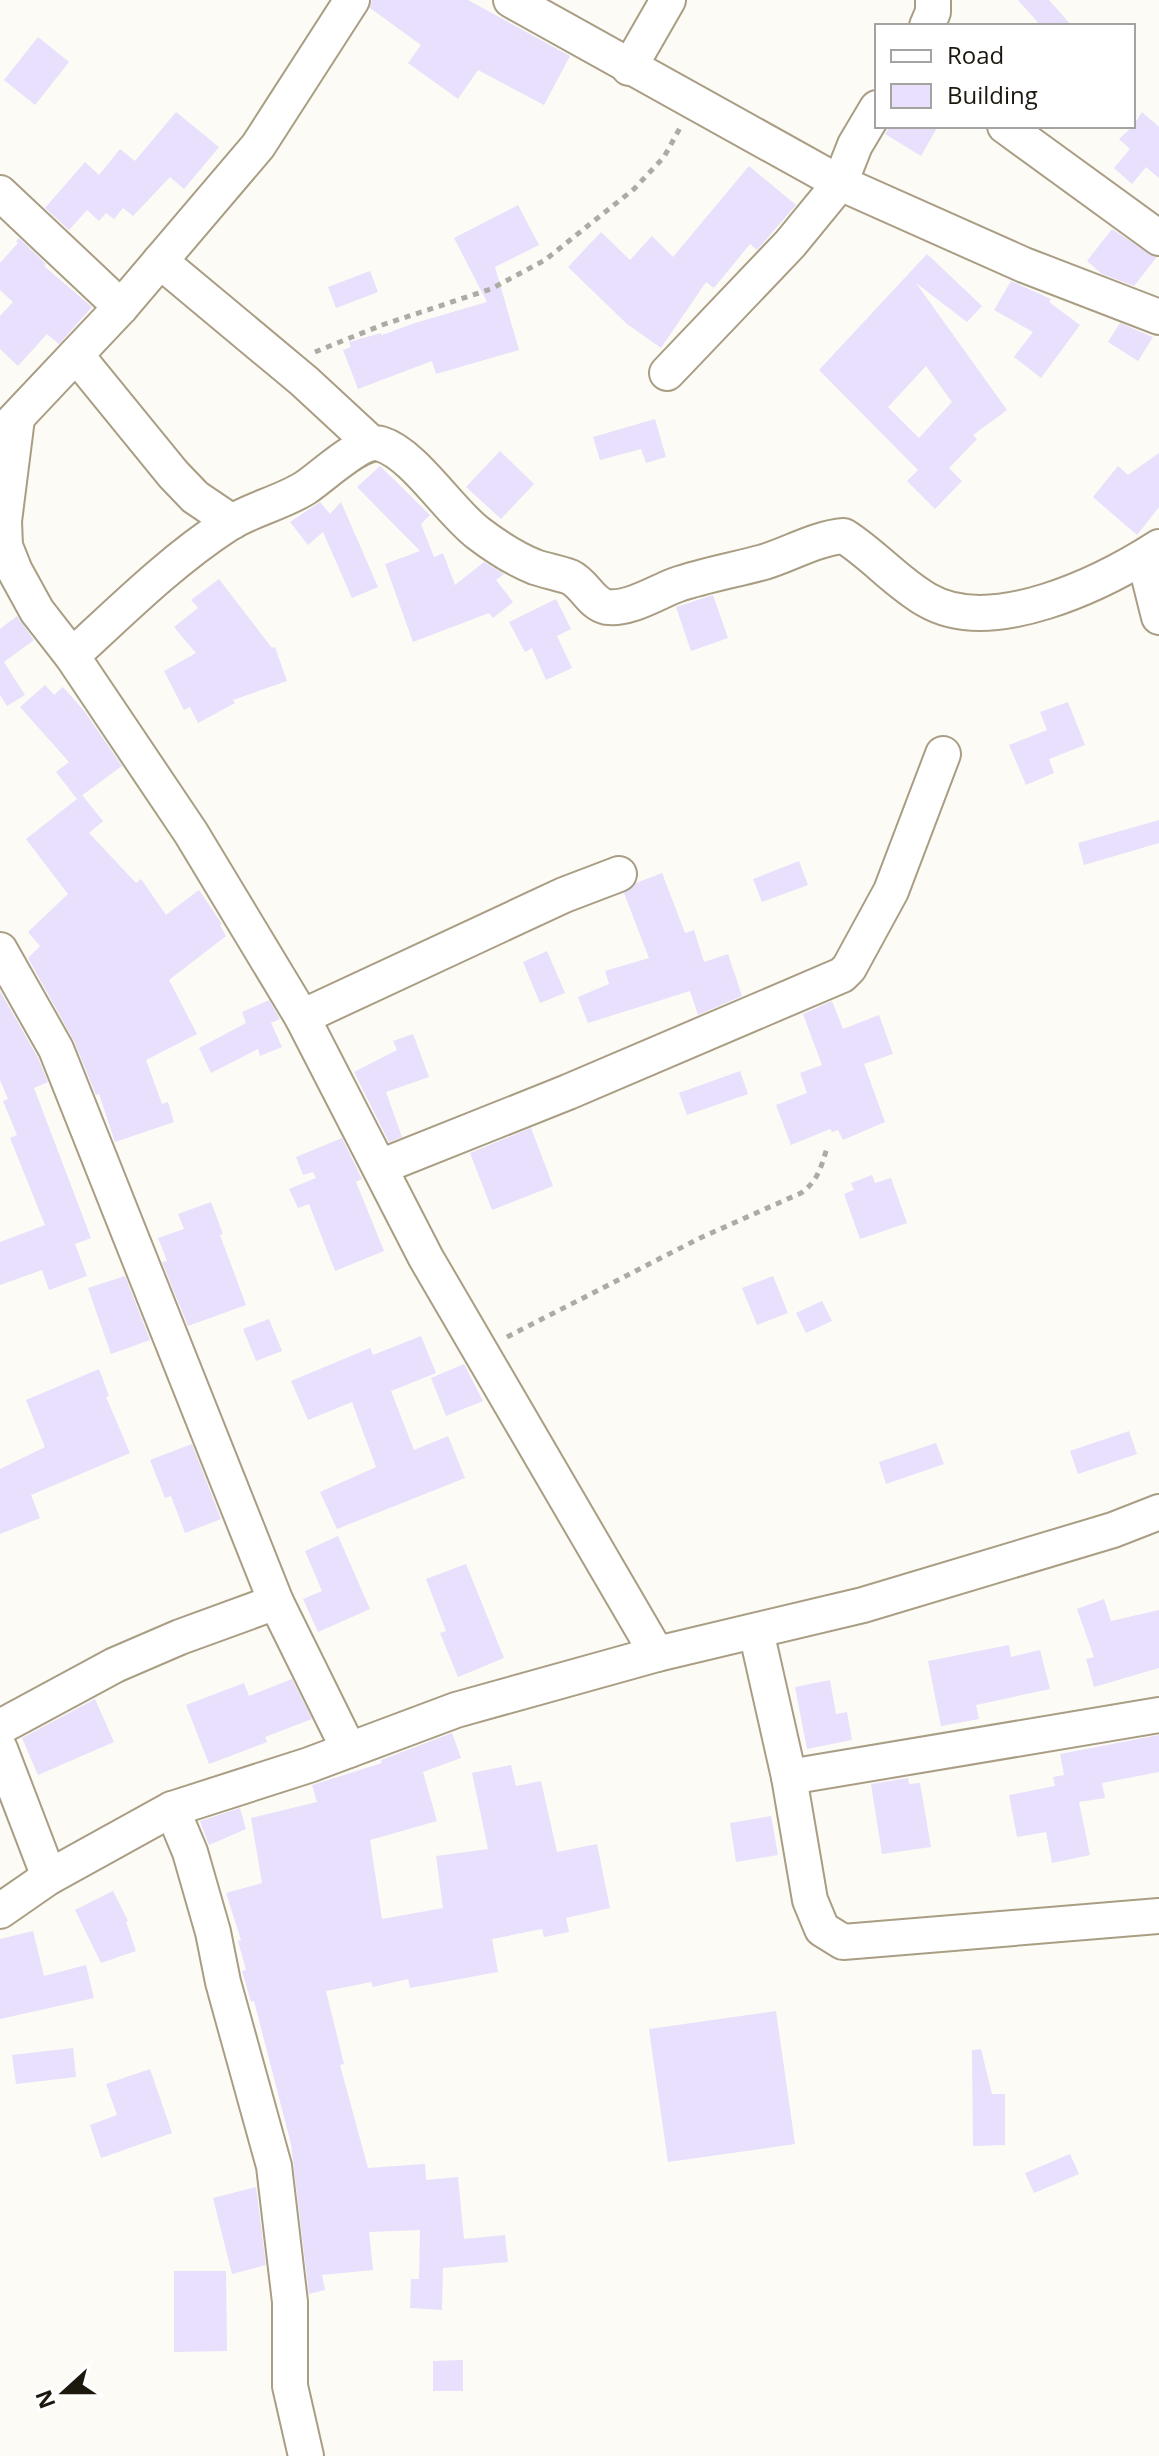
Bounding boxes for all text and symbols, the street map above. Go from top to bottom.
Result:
legend [875,24,1135,128]
text: Road [947,38,1004,71]
text: Building [947,78,1038,111]
north arrow [24,2352,104,2432]
text: N [27,2386,62,2413]

